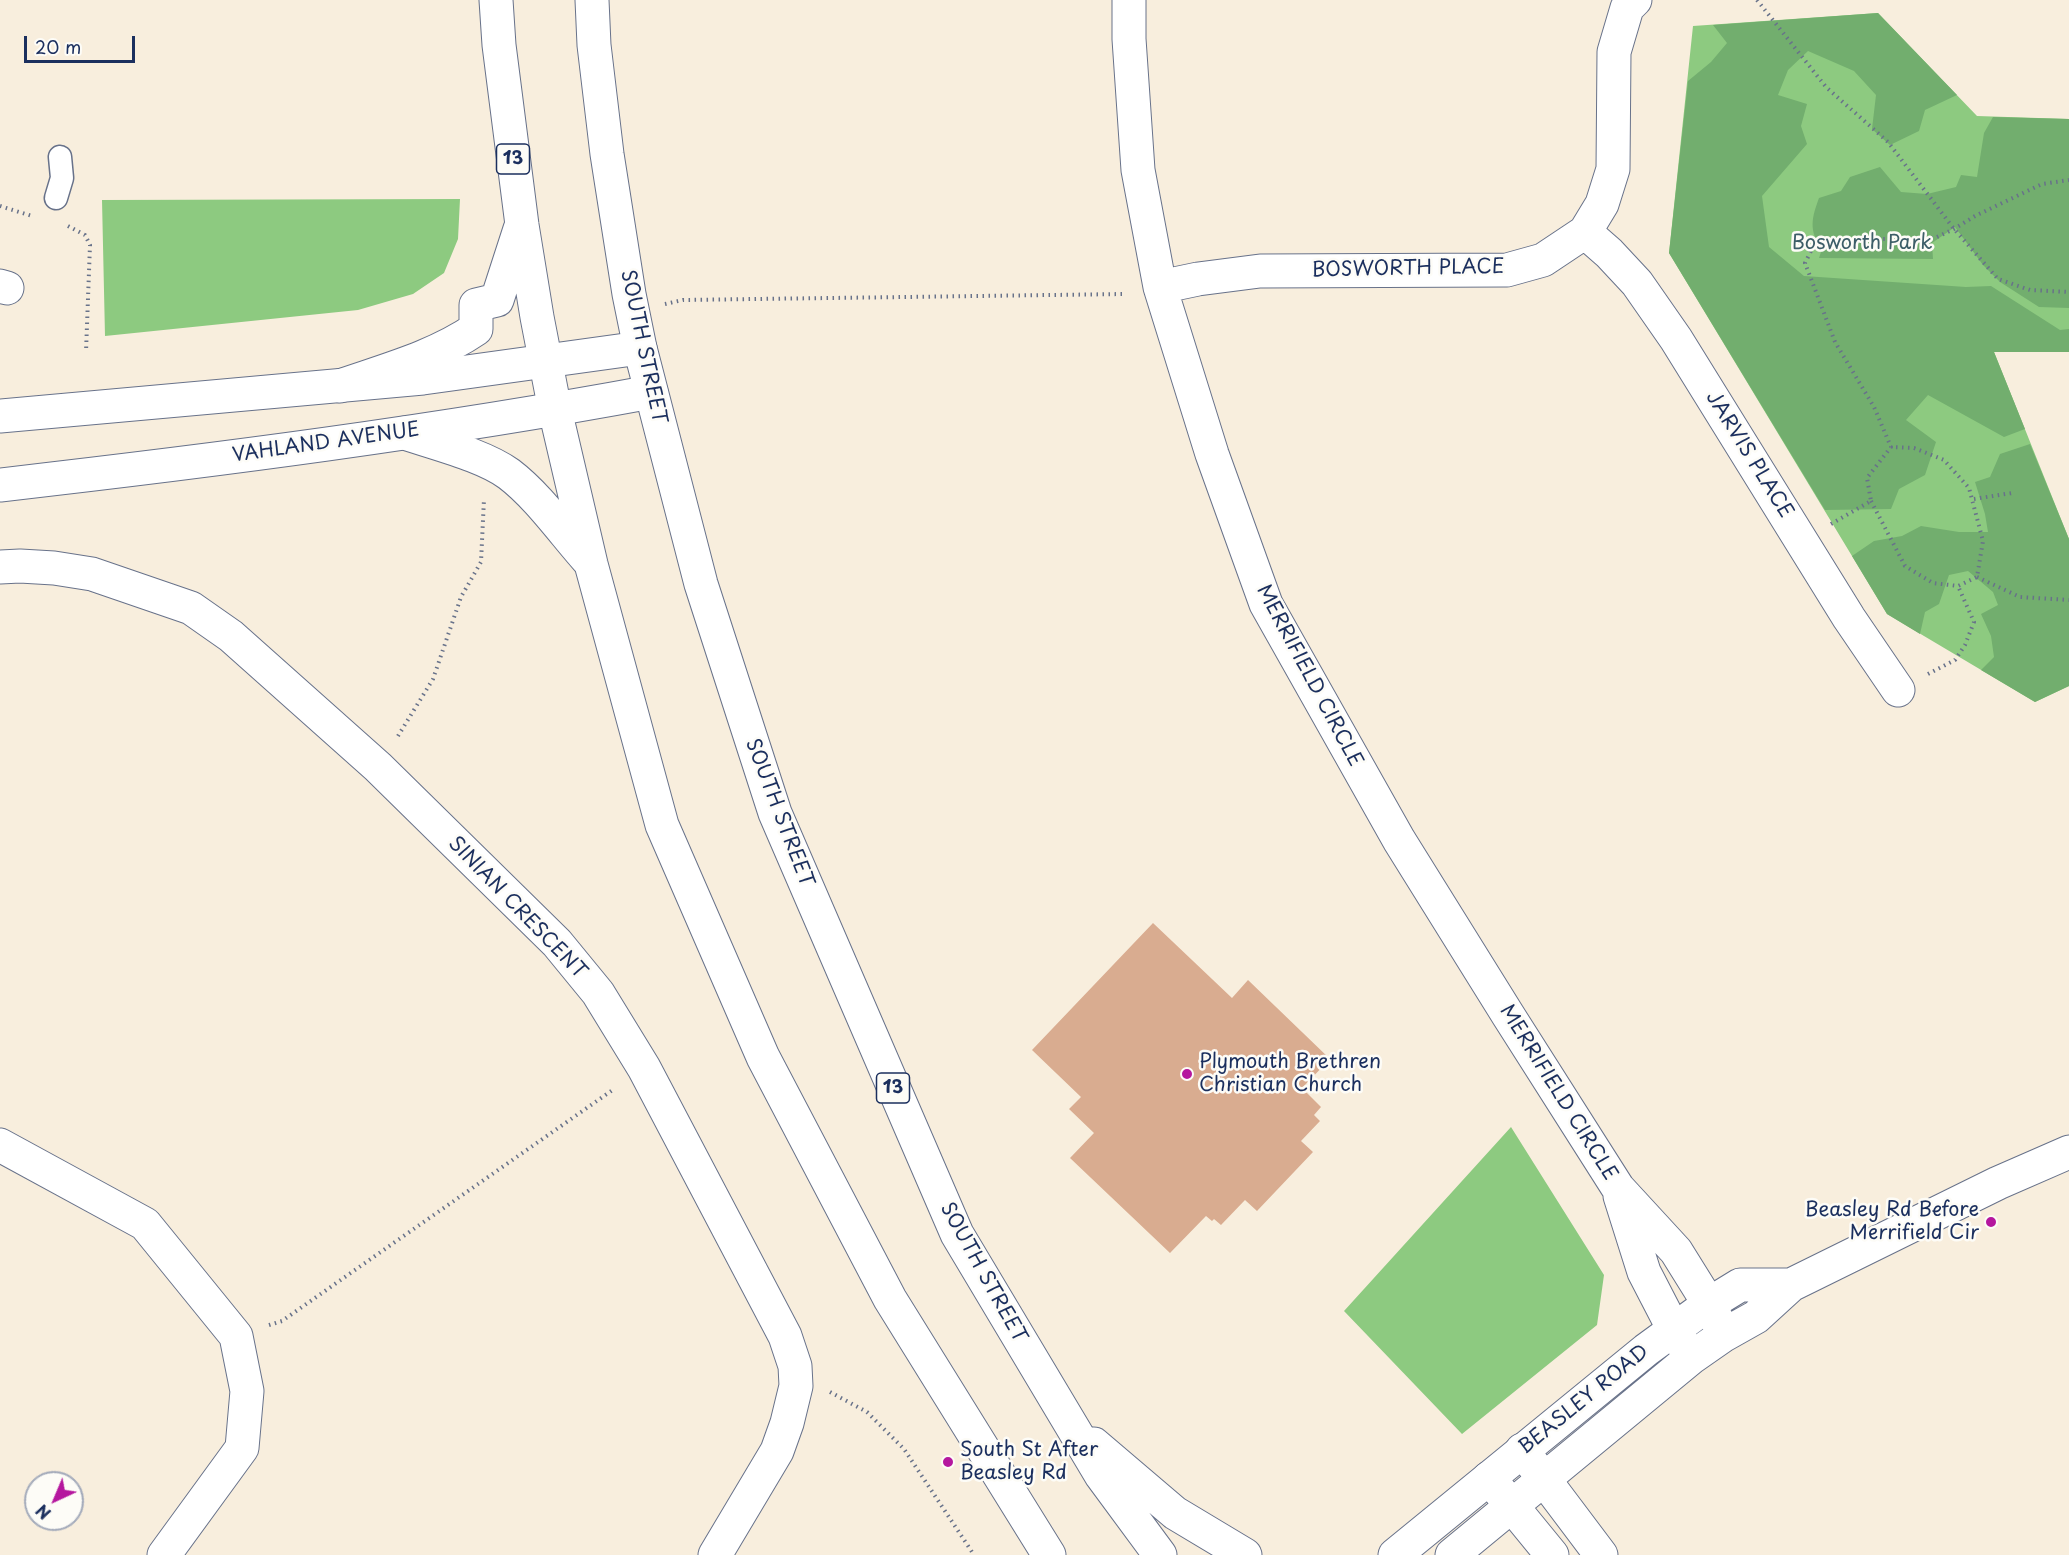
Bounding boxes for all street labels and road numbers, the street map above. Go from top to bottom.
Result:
road number: 13 [496,144,530,174]
street label: BOSWORTH PLACE [1311,255,1505,283]
street label: SOUTH STREET [615,268,671,426]
street label: JARVIS PLACE [1700,387,1798,523]
street label: VAHLAND AVENUE [231,418,421,468]
street label: MERRIFIELD CIRCLE [1251,581,1367,771]
street label: SOUTH STREET [740,735,818,891]
street label: SINIAN CRESCENT [443,832,591,984]
street label: MERRIFIELD CIRCLE [1494,1001,1622,1185]
road number: 13 [876,1073,910,1103]
street label: SOUTH STREET [934,1199,1032,1347]
street label: BEASLEY ROAD [1514,1340,1654,1460]

